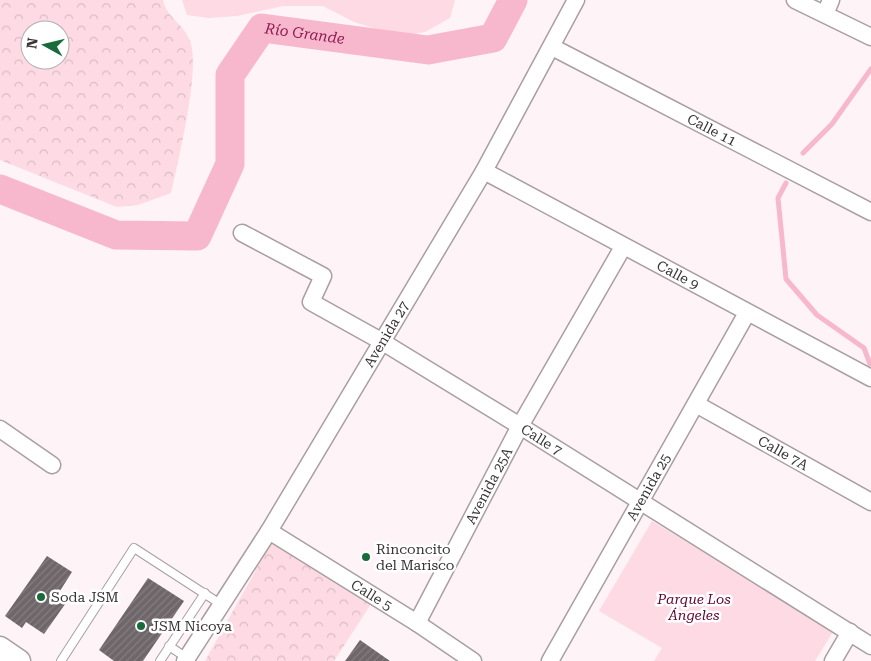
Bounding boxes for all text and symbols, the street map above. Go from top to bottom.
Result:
water label: Río Grande [263,19,346,48]
north arrow [20,20,70,70]
text: N [23,37,41,50]
street label: Calle 11 [685,110,739,149]
street label: Calle 9 [654,257,702,293]
street label: Avenida 27 [361,298,413,370]
street label: Calle 7 [518,421,565,459]
street label: Calle 7A [755,432,811,473]
street label: Avenida 25A [462,445,515,527]
street label: Avenida 25 [623,451,674,523]
place label: Rinconcito del Marisco [376,541,454,573]
marker: Rinconcito del Marisco [360,551,372,563]
street label: Calle 5 [348,576,395,614]
place label: Soda JSM [51,589,119,605]
marker: Soda JSM [35,591,47,603]
park label: Parque Los Ángeles [656,591,731,623]
place label: JSM Nicoya [151,618,232,634]
marker: JSM Nicoya [135,620,147,632]

